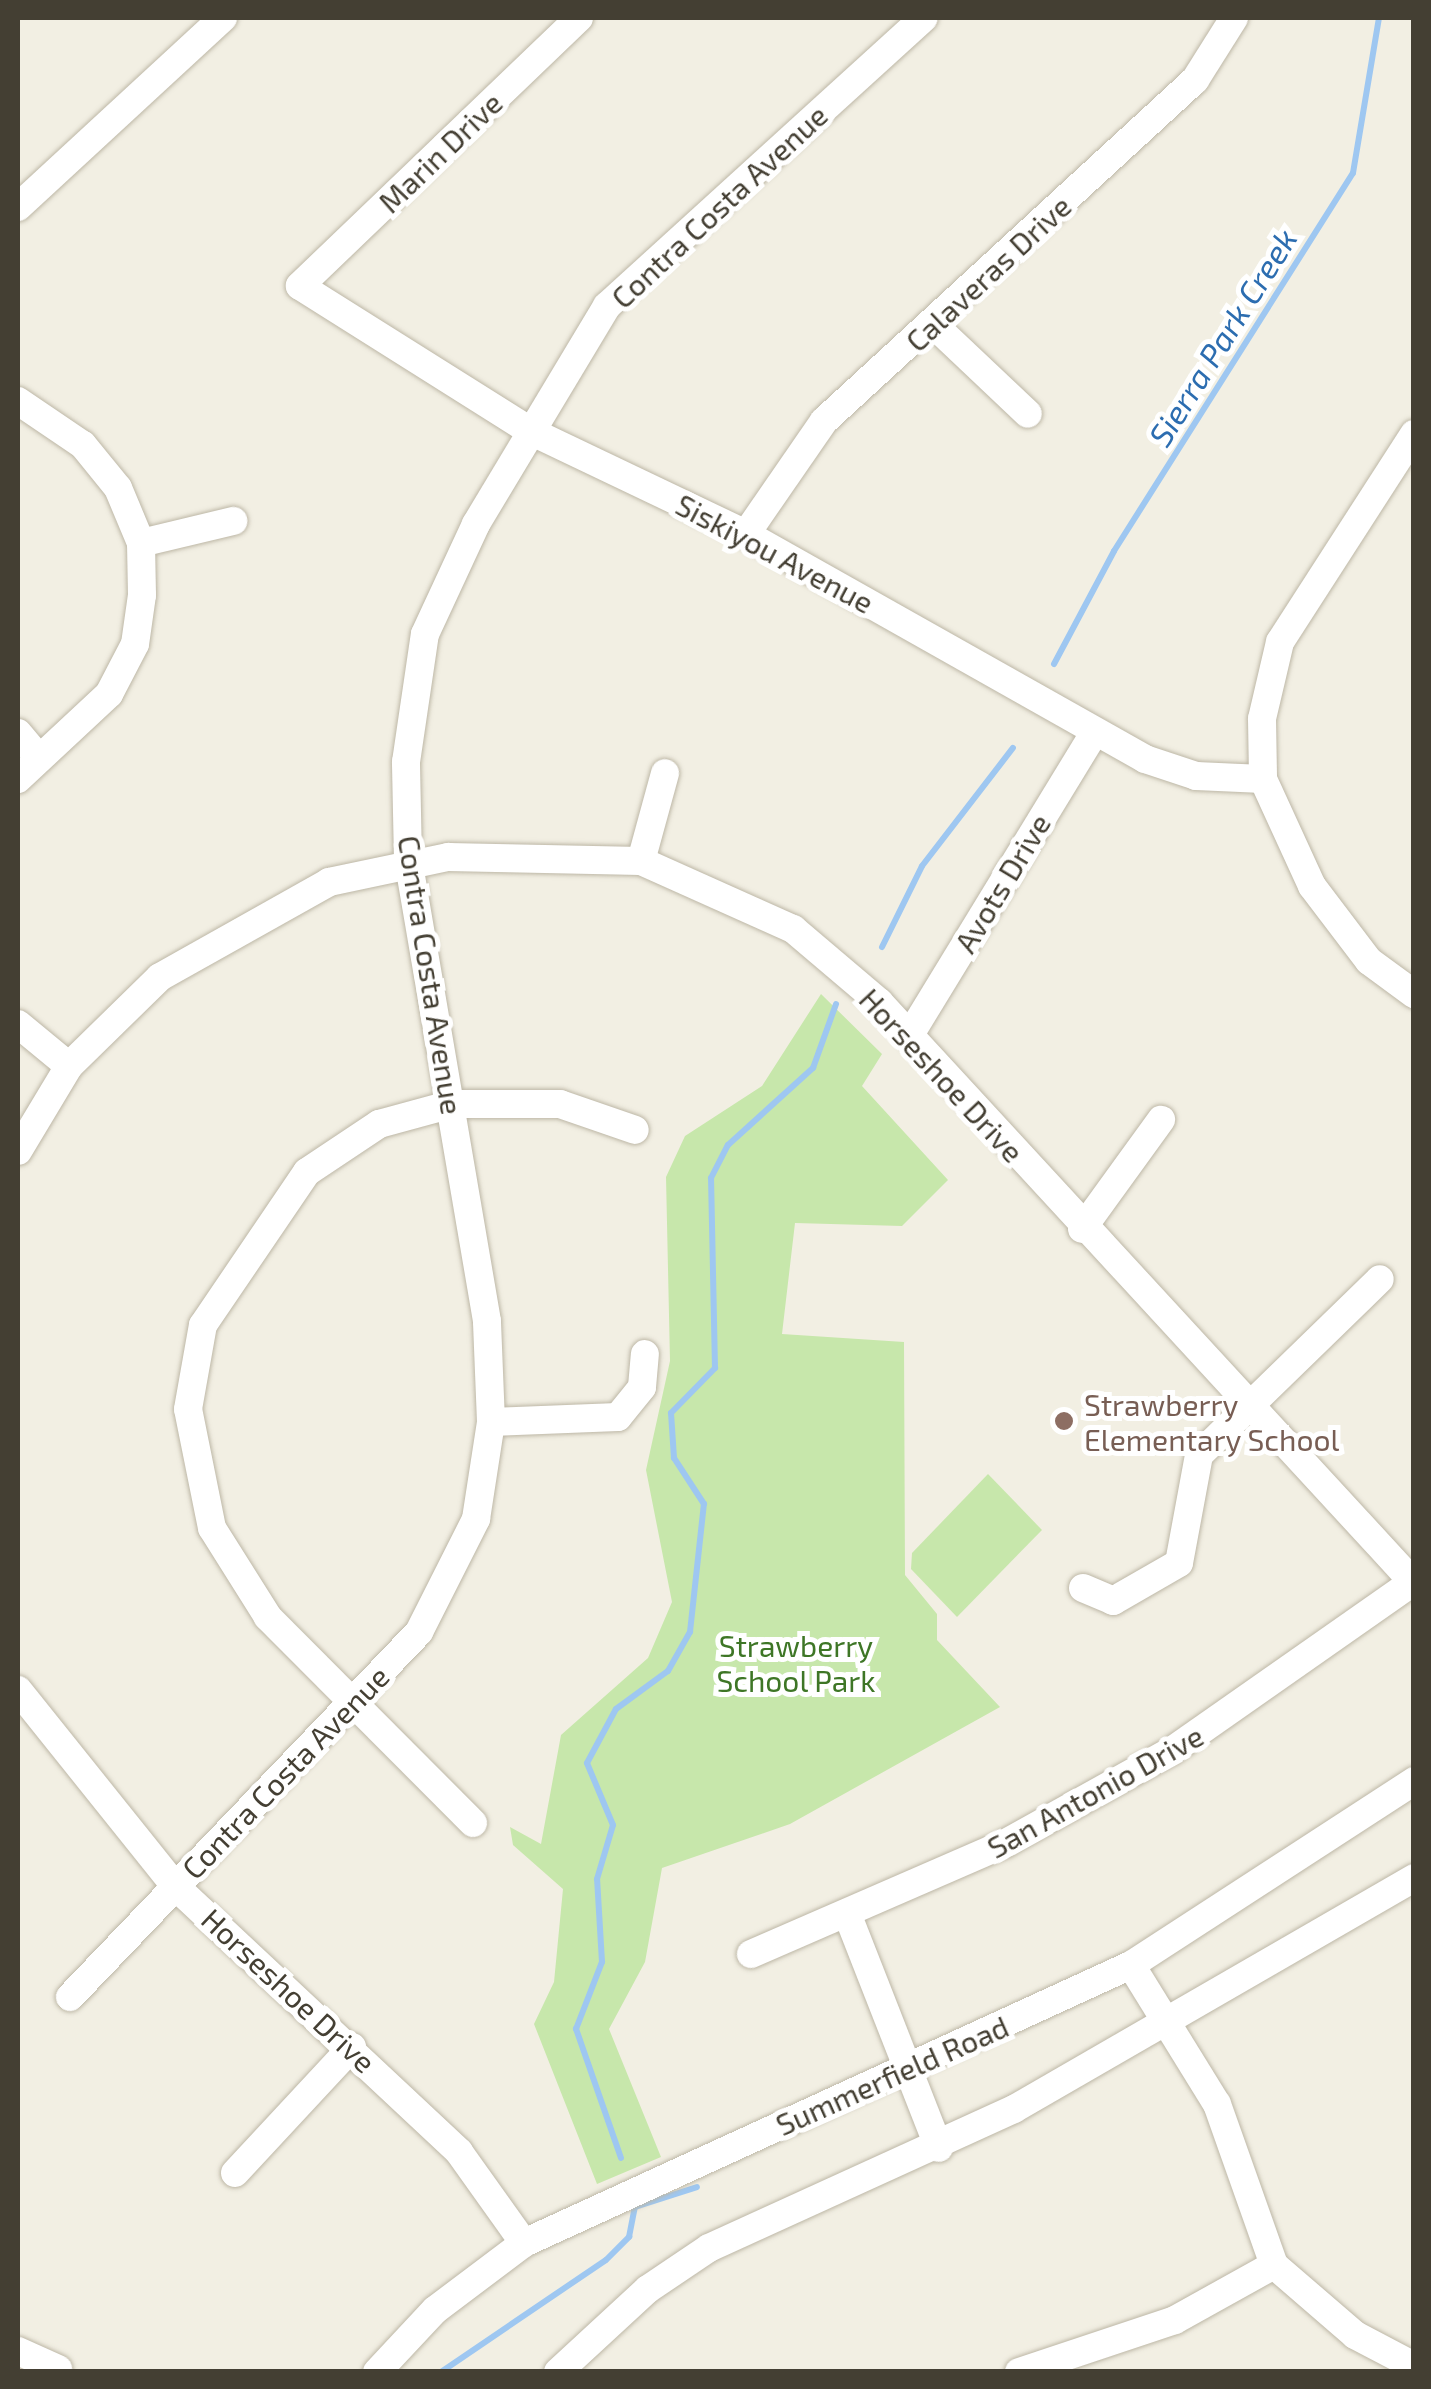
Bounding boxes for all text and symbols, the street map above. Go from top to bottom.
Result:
street label: Marin Drive [371,84,509,220]
street label: Contra Costa Avenue [603,96,835,316]
street label: Calaveras Drive [898,187,1078,359]
water label: Sierra Park Creek [1140,221,1304,453]
street label: Siskiyou Avenue [670,486,880,620]
street label: Avots Drive [947,807,1057,959]
street label: Contra Costa Avenue [391,833,471,1117]
street label: Horseshoe Drive [852,981,1032,1169]
place label: Strawberry Elementary School [1084,1386,1340,1456]
marker: Strawberry Elementary School [1053,1410,1075,1432]
park label: Strawberry School Park [716,1627,876,1698]
street label: Contra Costa Avenue [174,1658,396,1886]
street label: San Antonio Drive [981,1717,1209,1865]
street label: Horseshoe Drive [195,1900,383,2080]
street label: Summerfield Road [770,2008,1014,2142]

